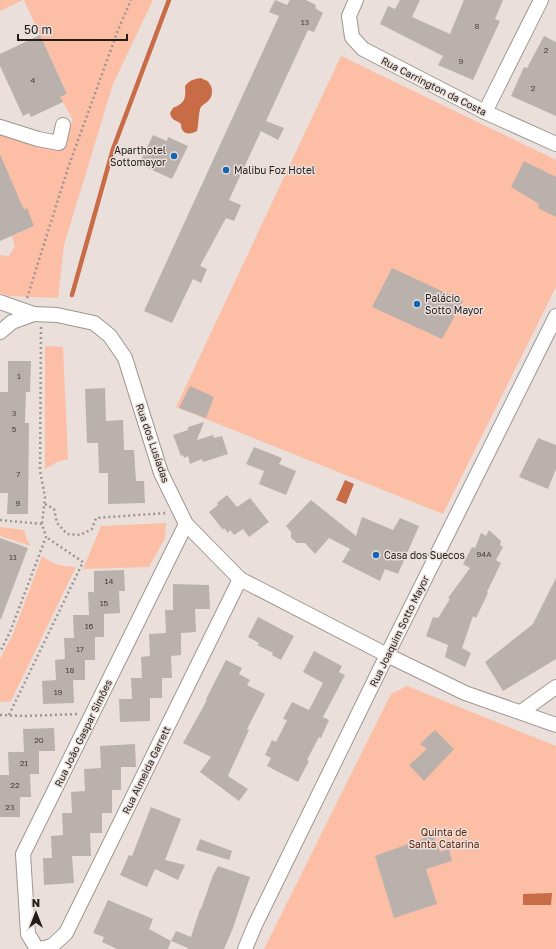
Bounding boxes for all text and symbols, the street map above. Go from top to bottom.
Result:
scale bar [18,16,127,42]
house number: 13 [301,17,310,27]
house number: 8 [475,21,480,31]
text: 50 m [24,22,52,37]
house number: 2 [544,45,549,55]
street label: Rua Carrington da Costa [379,54,489,118]
house number: 9 [459,56,464,66]
house number: 4 [31,75,36,85]
house number: 2 [531,83,536,93]
place label: Aparthotel Sottomayor [110,144,166,168]
marker: Aparthotel Sottomayor [169,151,179,161]
place label: Malibu Foz Hotel [234,164,315,176]
marker: Malibu Foz Hotel [221,165,231,175]
place label: Palácio Sotto Mayor [425,292,483,316]
marker: Palácio Sotto Mayor [412,299,422,309]
house number: 1 [17,371,21,381]
street label: Rua dos Lusíadas [134,402,172,484]
house number: 3 [12,408,17,418]
house number: 5 [12,424,17,434]
house number: 7 [16,469,20,479]
house number: 9 [16,498,21,508]
place label: Casa dos Suecos [384,549,465,561]
house number: 94A [476,549,492,559]
marker: Casa dos Suecos [371,550,381,560]
house number: 11 [9,552,17,562]
street label: Rua Joaquim Sotto Mayor [367,573,431,689]
house number: 14 [105,576,113,586]
house number: 15 [100,598,109,608]
house number: 16 [85,621,94,631]
house number: 17 [76,644,84,654]
house number: 18 [66,665,74,675]
street label: Rua João Gaspar Simões [52,677,114,789]
house number: 19 [54,687,63,697]
street label: Rua Almeida Garrett [120,724,172,816]
house number: 20 [34,735,44,745]
house number: 21 [20,758,28,768]
house number: 22 [10,780,20,790]
house number: 23 [5,802,15,812]
park label: Quinta de Santa Catarina [409,826,479,850]
north arrow [16,893,56,933]
text: N [32,896,40,909]

